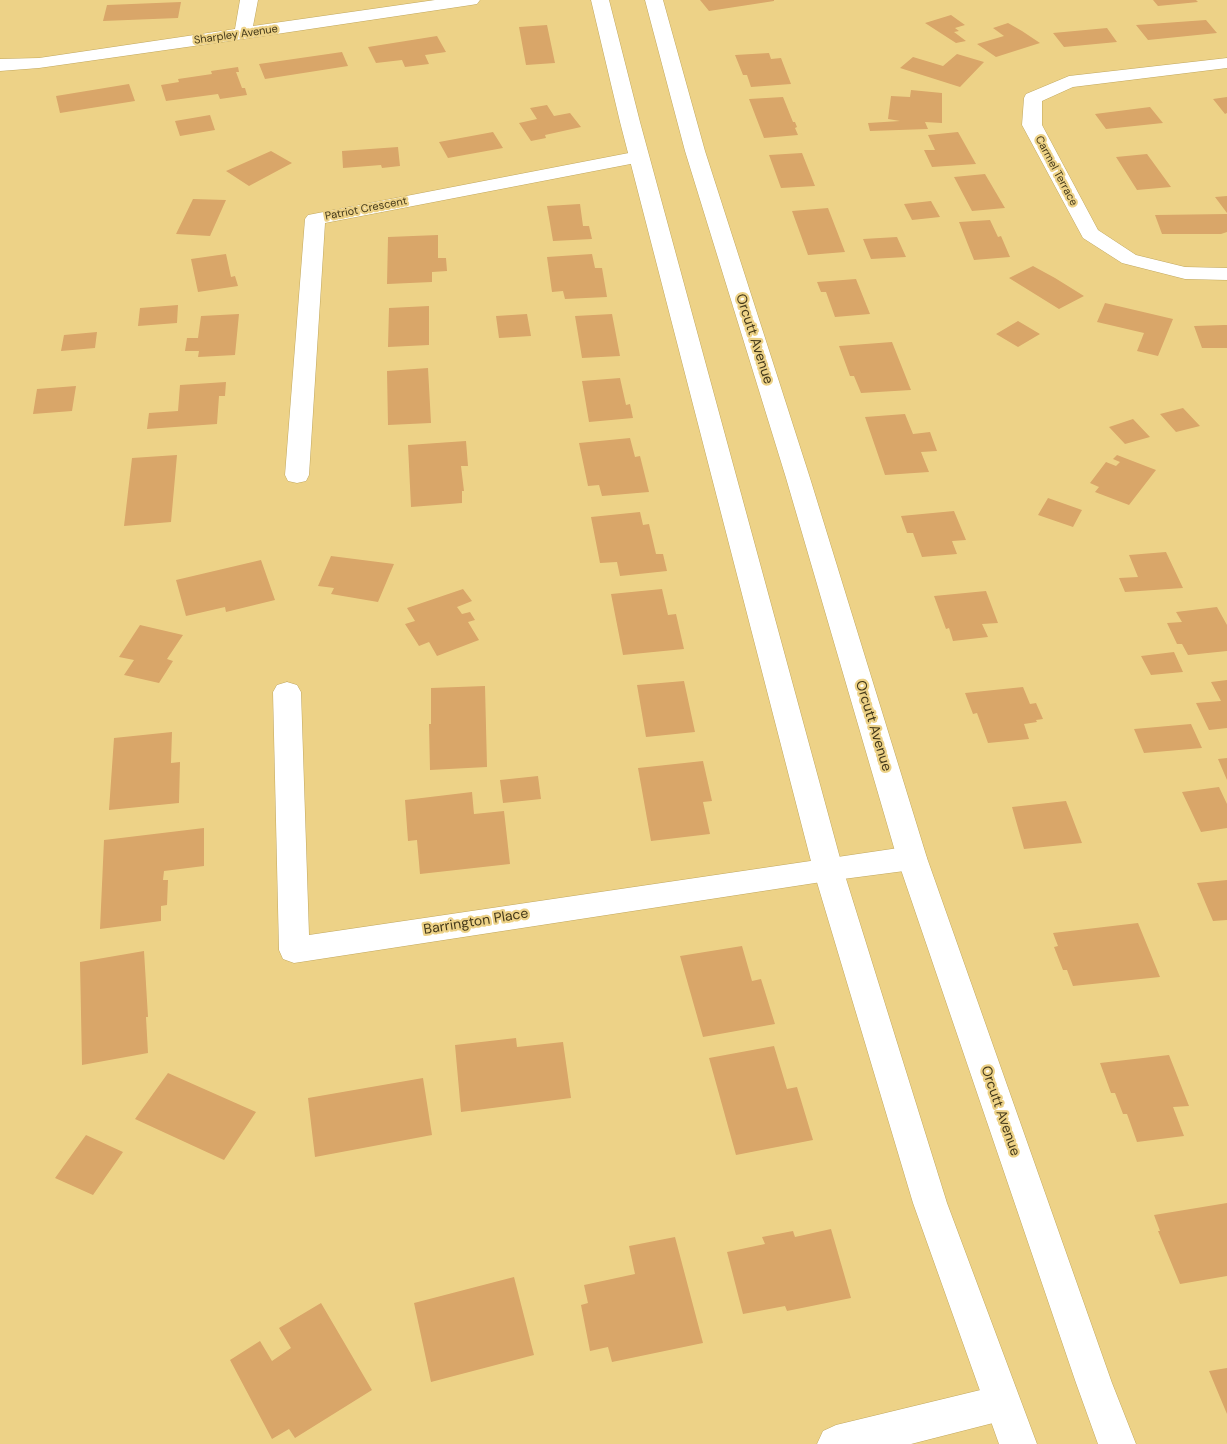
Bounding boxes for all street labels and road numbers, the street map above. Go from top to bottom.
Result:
street label: Sharpley Avenue [193,23,279,47]
street label: Carmel Terrace [1032,134,1080,208]
street label: Patriot Crescent [324,195,408,223]
street label: Orcutt Avenue [731,292,777,386]
street label: Orcutt Avenue [851,679,895,773]
street label: Barrington Place [422,905,530,939]
street label: Orcutt Avenue [977,1064,1023,1158]

